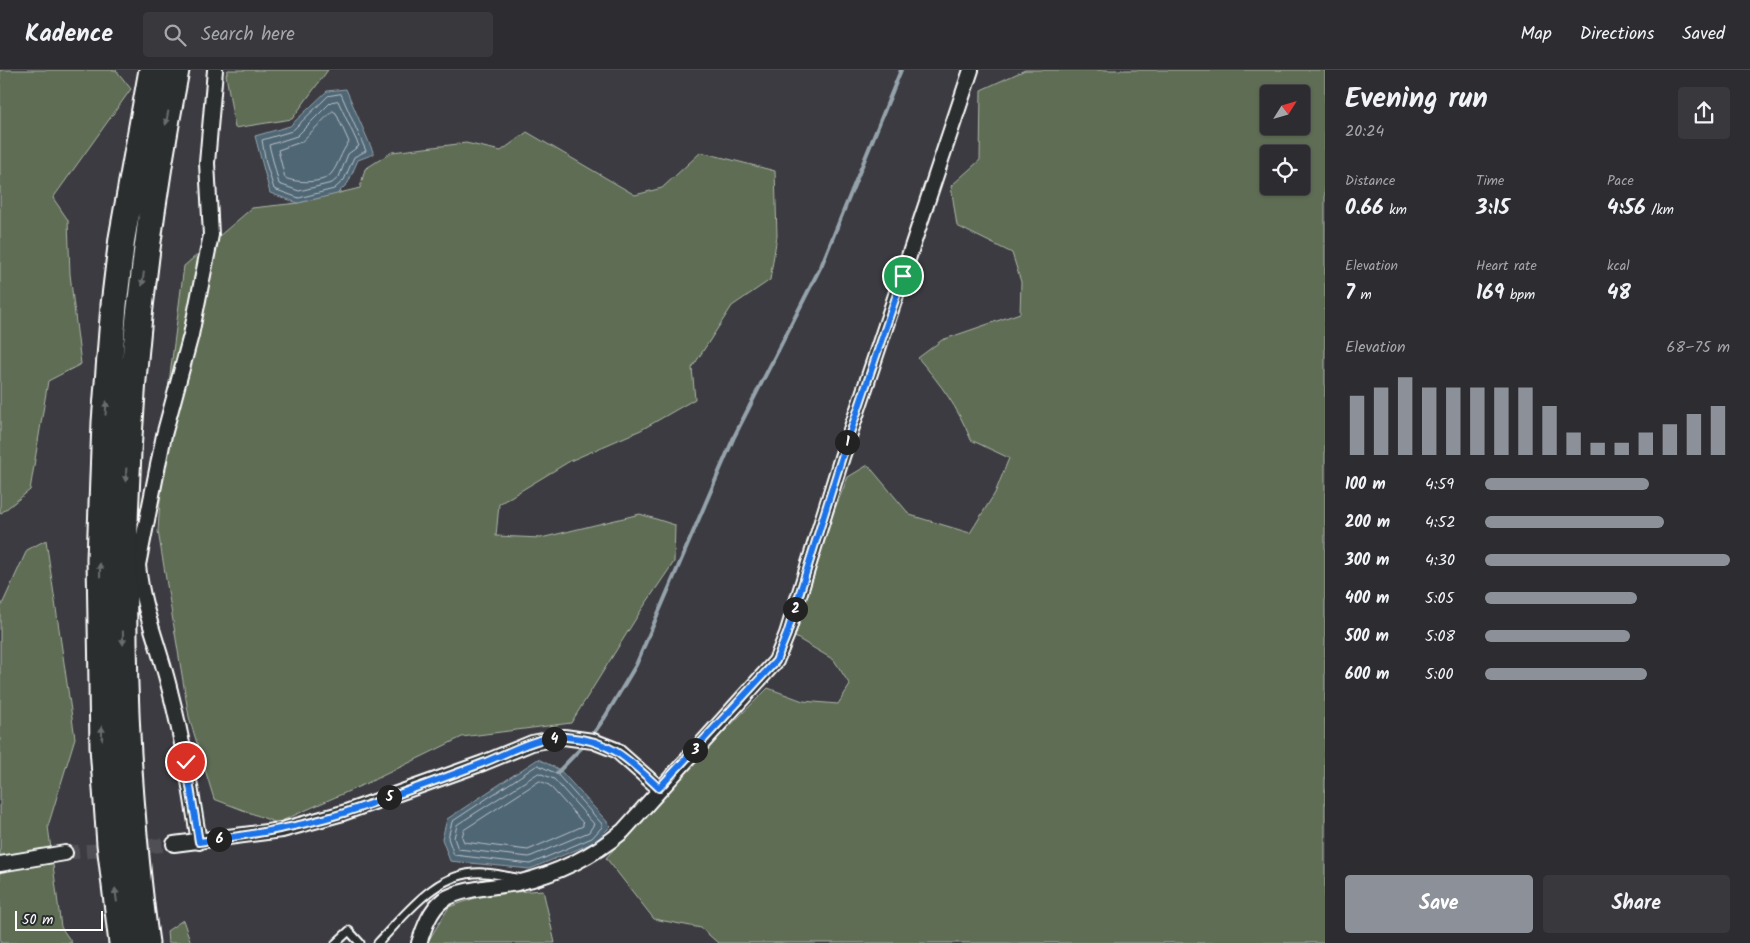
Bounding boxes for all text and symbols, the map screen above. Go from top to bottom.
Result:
search box [143,12,493,57]
text: Kadence [25,15,113,54]
text: Search here [201,20,295,50]
text: Map [1520,20,1552,49]
text: Directions [1580,20,1654,49]
text: Saved [1682,20,1725,49]
icon: search [161,21,189,49]
text: Evening run [1345,77,1488,122]
north arrow [1260,85,1310,135]
map controls [1260,85,1310,195]
button: share [1678,87,1730,139]
one-way arrow [163,110,171,125]
text: 20:24 [1345,119,1384,144]
button: locate [1260,145,1310,195]
text: Distance [1345,170,1395,192]
text: Time [1476,170,1504,192]
text: Pace [1607,170,1634,192]
text: 0.66 [1345,192,1384,225]
text: 3:15 [1476,192,1510,225]
text: 4:56 [1607,192,1646,225]
text: km [1384,199,1407,221]
text: /km [1646,199,1674,221]
pin [882,255,924,297]
text: Elevation [1345,255,1398,277]
text: Heart rate [1476,255,1537,277]
text: kcal [1607,255,1630,277]
icon: arrive [889,262,917,290]
one-way arrow [139,271,147,287]
text: 7 [1345,277,1355,310]
text: 169 [1476,277,1504,310]
text: 48 [1607,277,1631,310]
text: m [1355,284,1372,306]
text: bpm [1504,284,1535,306]
text: Elevation [1345,335,1406,360]
text: 68–75 m [1667,335,1730,360]
one-way arrow [103,400,111,416]
pin: 1 [834,430,860,454]
text: 1 [845,431,850,453]
one-way arrow [122,468,130,484]
text: 100 m [1345,472,1386,497]
text: 4:59 [1425,472,1454,497]
text: 200 m [1345,510,1390,535]
text: 4:52 [1425,510,1456,535]
text: 300 m [1345,548,1389,573]
text: 4:30 [1425,548,1455,573]
one-way arrow [96,562,104,578]
text: 400 m [1345,586,1389,611]
text: 5:05 [1425,586,1454,611]
pin: 2 [782,596,808,622]
text: 2 [791,598,800,620]
text: 500 m [1345,624,1389,649]
text: 5:08 [1425,624,1455,649]
one-way arrow [120,630,128,646]
text: 600 m [1345,662,1389,687]
text: 5:00 [1425,662,1454,687]
one-way arrow [98,725,106,741]
pin: 4 [542,726,566,752]
text: 4 [551,728,558,750]
pin: 3 [682,738,708,762]
text: 3 [692,739,699,761]
pin [165,741,207,783]
icon: check [172,748,200,776]
pin: 5 [376,784,402,810]
text: 5 [386,786,393,808]
pin: 6 [206,826,232,852]
text: 6 [216,828,223,850]
button: Save [1345,875,1533,933]
button: Share [1543,875,1730,933]
one-way arrow [112,886,120,902]
scale bar [15,908,102,931]
text: 50 m [22,909,53,931]

